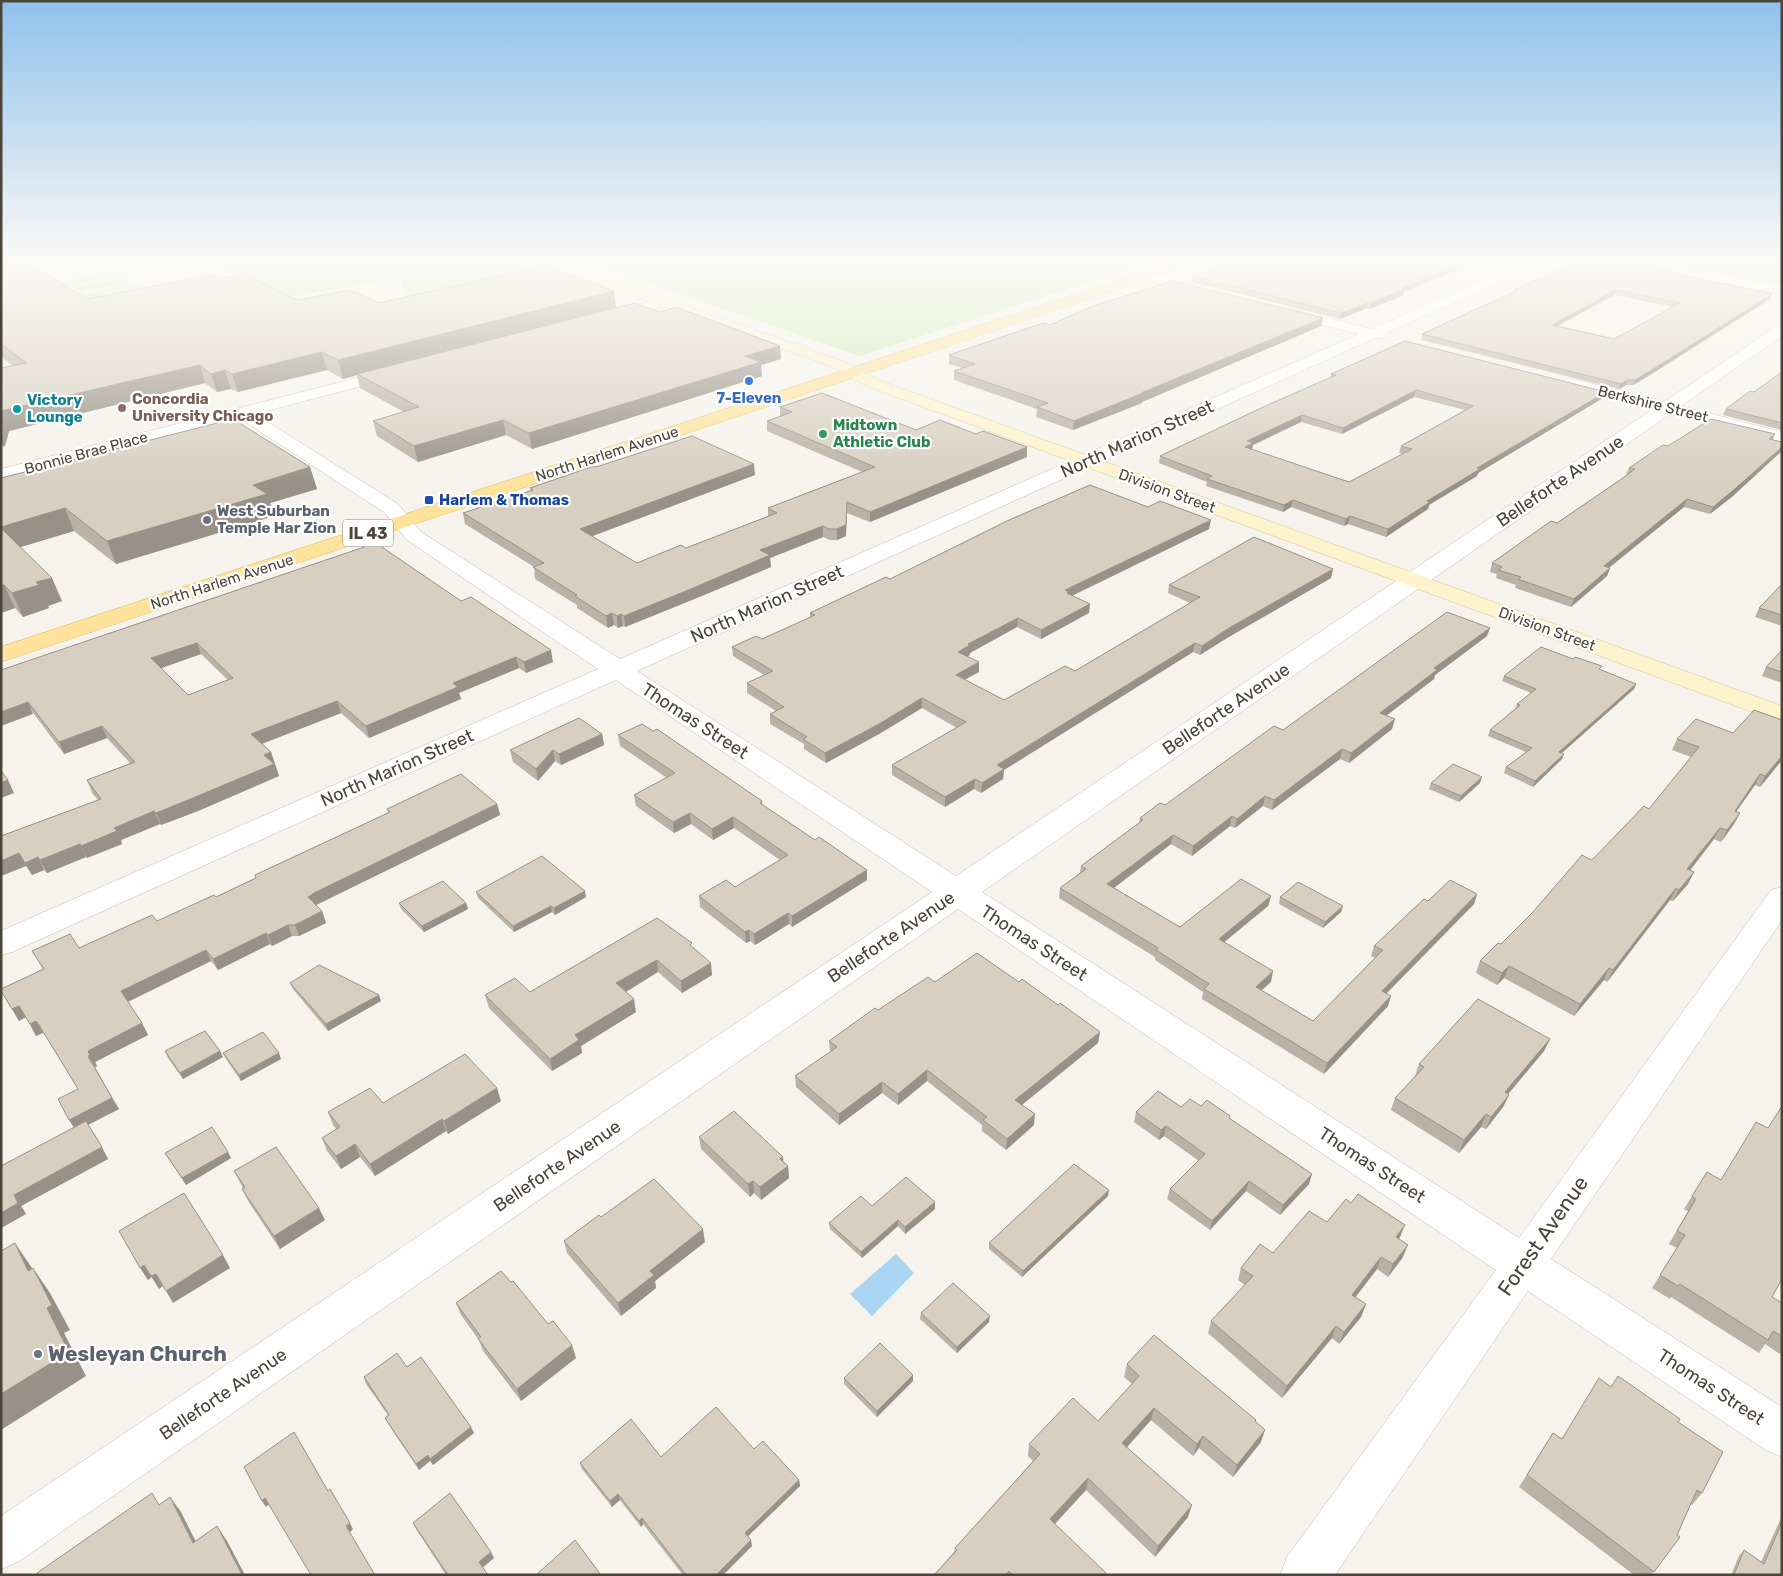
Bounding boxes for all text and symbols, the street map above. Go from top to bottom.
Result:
marker: 7-Eleven [743,375,755,387]
street label: Berkshire Street [1596,382,1710,426]
place label: 7-Eleven [717,389,781,407]
place label: Concordia University Chicago [132,390,273,425]
place label: Victory Lounge [27,391,83,426]
street label: North Marion Street [1057,395,1217,483]
marker: Concordia University Chicago [116,402,128,414]
marker: Victory Lounge [11,403,23,415]
place label: Midtown Athletic Club [833,416,930,451]
street label: North Harlem Avenue [533,422,681,486]
street label: Bonnie Brae Place [22,428,150,478]
marker: Midtown Athletic Club [817,428,829,440]
street label: Belleforte Avenue [1492,430,1628,532]
street label: Division Street [1116,465,1218,517]
place label: Harlem & Thomas [439,491,569,509]
marker: Harlem & Thomas [423,494,435,506]
place label: West Suburban Temple Har Zion [217,502,336,537]
marker: West Suburban Temple Har Zion [201,514,213,526]
road number: IL 43 [343,520,393,546]
street label: North Harlem Avenue [148,550,296,614]
street label: North Marion Street [687,560,847,648]
street label: Division Street [1496,603,1598,655]
street label: Belleforte Avenue [1158,658,1294,760]
street label: Thomas Street [637,678,753,764]
street label: North Marion Street [317,724,477,812]
street label: Belleforte Avenue [823,886,959,988]
street label: Thomas Street [976,900,1092,986]
street label: Belleforte Avenue [489,1115,625,1217]
street label: Thomas Street [1314,1122,1430,1208]
street label: Forest Avenue [1492,1171,1593,1300]
place label: Wesleyan Church [48,1341,227,1366]
street label: Belleforte Avenue [155,1343,291,1445]
street label: Thomas Street [1653,1344,1769,1430]
marker: Wesleyan Church [32,1348,44,1360]

